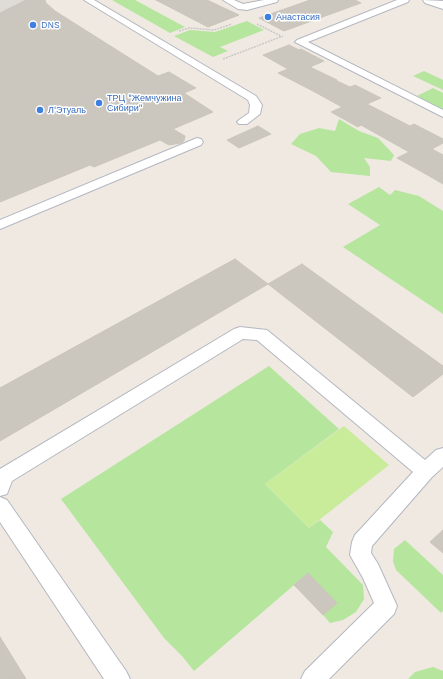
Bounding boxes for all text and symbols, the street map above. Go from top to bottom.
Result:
marker: Анастасия [263,12,273,22]
place label: Анастасия [276,12,320,22]
marker: DNS [28,20,38,30]
place label: DNS [41,20,60,30]
place label: ТРЦ "Жемчужина Сибири" [107,93,182,114]
marker: ТРЦ "Жемчужина Сибири" [94,98,104,108]
marker: Л'Этуаль [35,105,45,115]
place label: Л'Этуаль [48,105,86,115]

